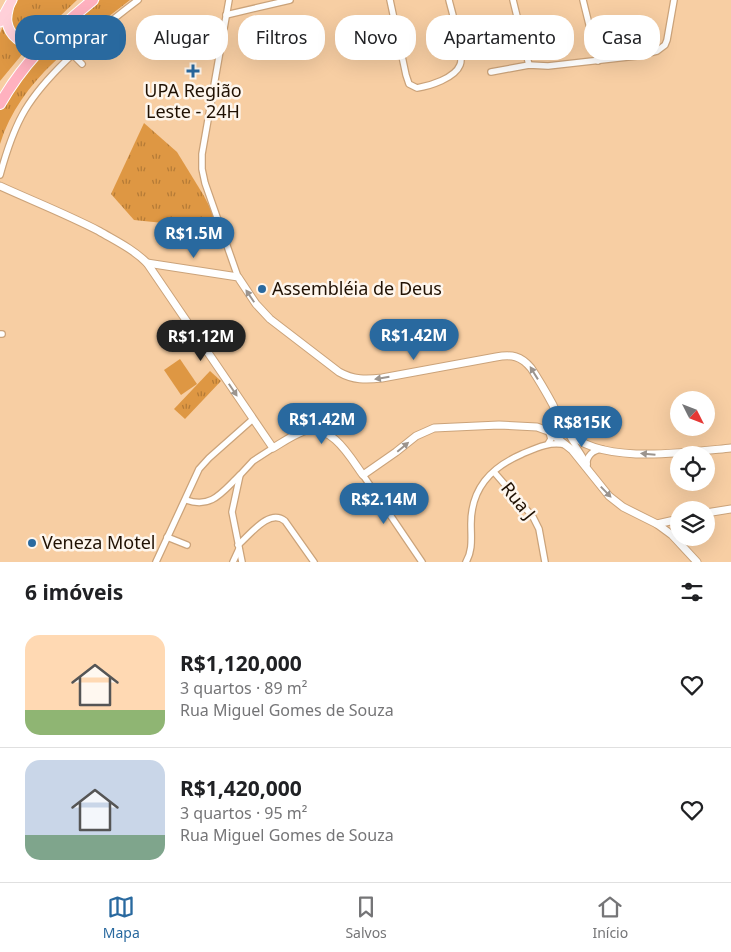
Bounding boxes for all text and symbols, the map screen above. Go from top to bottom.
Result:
chip: Comprar [15,15,126,60]
chip: Alugar [136,15,228,60]
chip: Filtros [238,15,325,60]
chip: Novo [335,15,416,60]
chip: Apartamento [426,15,574,60]
chip: Casa [584,15,660,60]
marker: UPA Região Leste - 24H [186,64,200,78]
place label: UPA Região Leste - 24H [144,78,242,123]
pin: R$1.5M [153,216,235,259]
text: R$1.5M [165,222,223,244]
place label: Assembléia de Deus [272,276,442,300]
marker: Assembléia de Deus [256,283,268,295]
one-way arrow [245,289,255,302]
pin: R$1.42M [368,318,460,361]
pin: R$1.12M [155,320,247,362]
text: R$1.42M [381,324,447,346]
text: R$1.12M [168,325,234,347]
one-way arrow [530,367,539,380]
one-way arrow [374,374,390,382]
one-way arrow [228,383,238,397]
north arrow [670,391,715,436]
map controls [670,391,715,546]
pin: R$1.42M [276,402,368,445]
pin: R$815K [541,406,623,448]
text: R$1.42M [289,408,355,430]
text: R$815K [553,411,611,433]
one-way arrow [396,441,409,452]
button: locate [670,446,715,491]
one-way arrow [639,450,655,458]
street label: Rua J [496,476,541,524]
pin: R$2.14M [338,482,430,525]
one-way arrow [600,486,612,498]
text: R$2.14M [351,488,417,510]
button: layers [670,501,715,546]
place label: Veneza Motel [42,530,155,554]
marker: Veneza Motel [26,537,38,549]
text: 6 imóveis [25,578,123,606]
icon: filters [678,578,706,606]
text: R$1,120,000 [180,649,302,677]
icon: home [65,655,125,715]
icon: heart [678,671,706,699]
text: 3 quartos · 89 m² [180,677,307,699]
text: Rua Miguel Gomes de Souza [180,699,394,721]
text: R$1,420,000 [180,774,302,802]
icon: home [65,780,125,840]
icon: heart [678,796,706,824]
text: 3 quartos · 95 m² [180,802,307,824]
text: Rua Miguel Gomes de Souza [180,824,394,846]
tab: Mapa [103,893,140,942]
tab: Salvos [345,893,387,942]
tab: Início [592,893,628,942]

